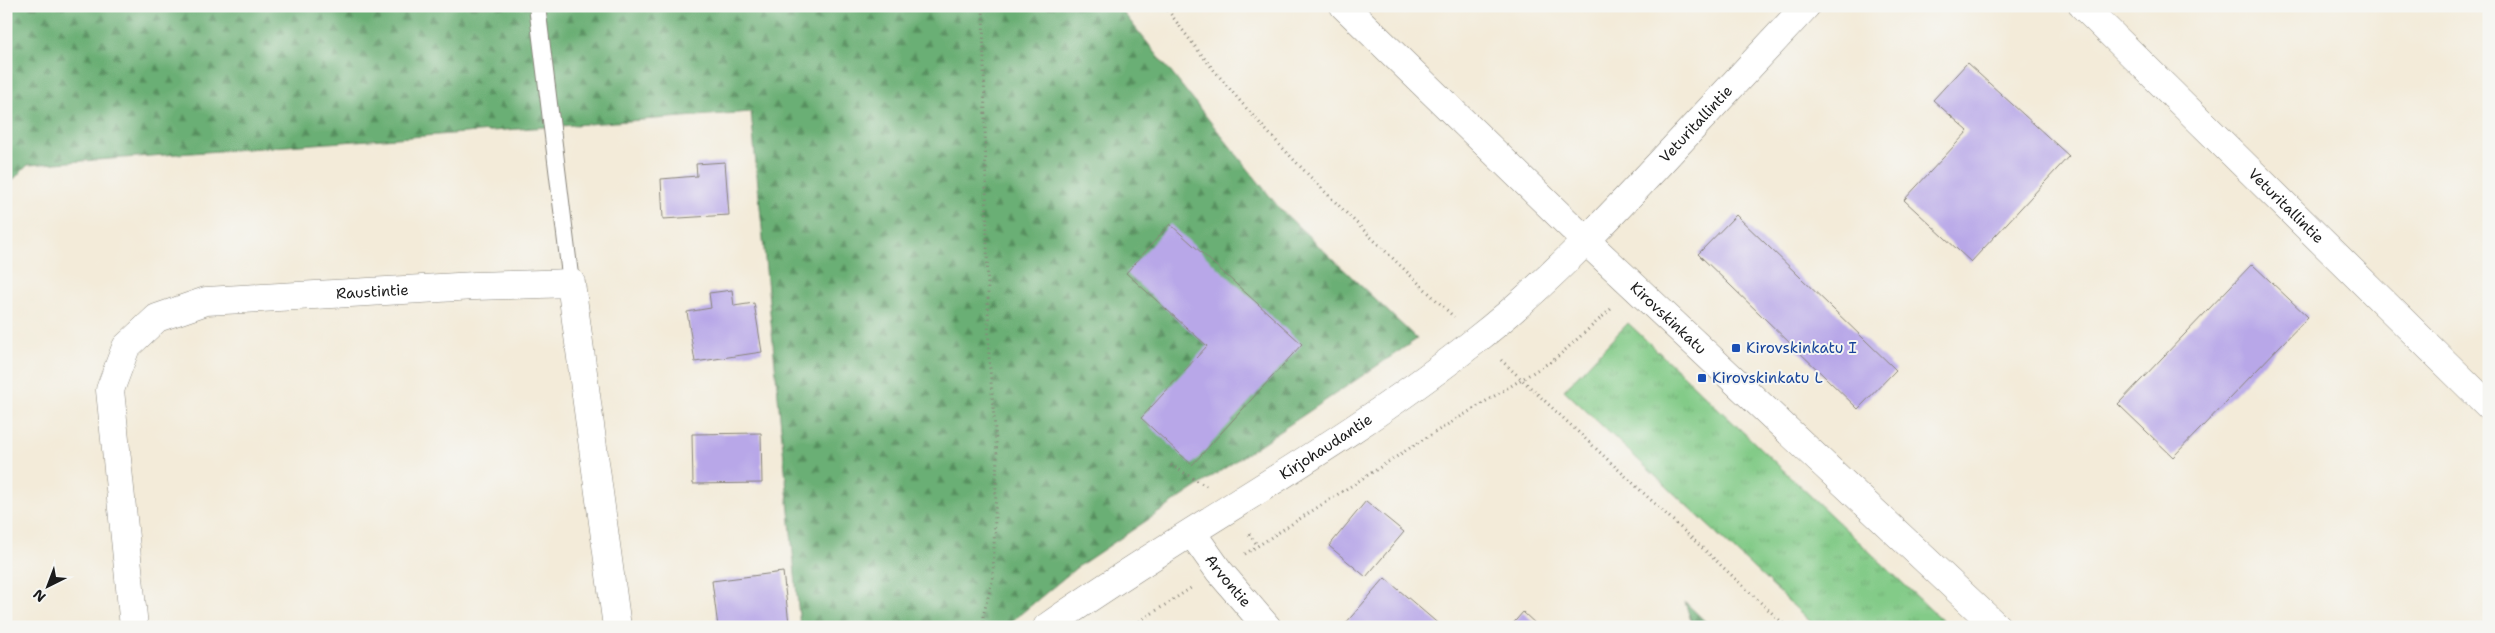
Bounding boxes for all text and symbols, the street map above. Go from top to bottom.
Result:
street label: Veturitallintie [1655,81,1737,167]
street label: Veturitallintie [2244,164,2328,248]
street label: Kirovskinkatu [1626,277,1711,359]
street label: Raustintie [335,280,409,304]
place label: Kirovskinkatu I [1746,338,1857,358]
marker: Kirovskinkatu I [1730,342,1742,354]
place label: Kirovskinkatu L [1712,368,1823,388]
marker: Kirovskinkatu L [1696,372,1708,384]
street label: Kirjohaudantie [1276,409,1376,484]
street label: Arvontie [1200,551,1256,611]
north arrow [22,560,72,610]
text: N [29,585,49,606]

